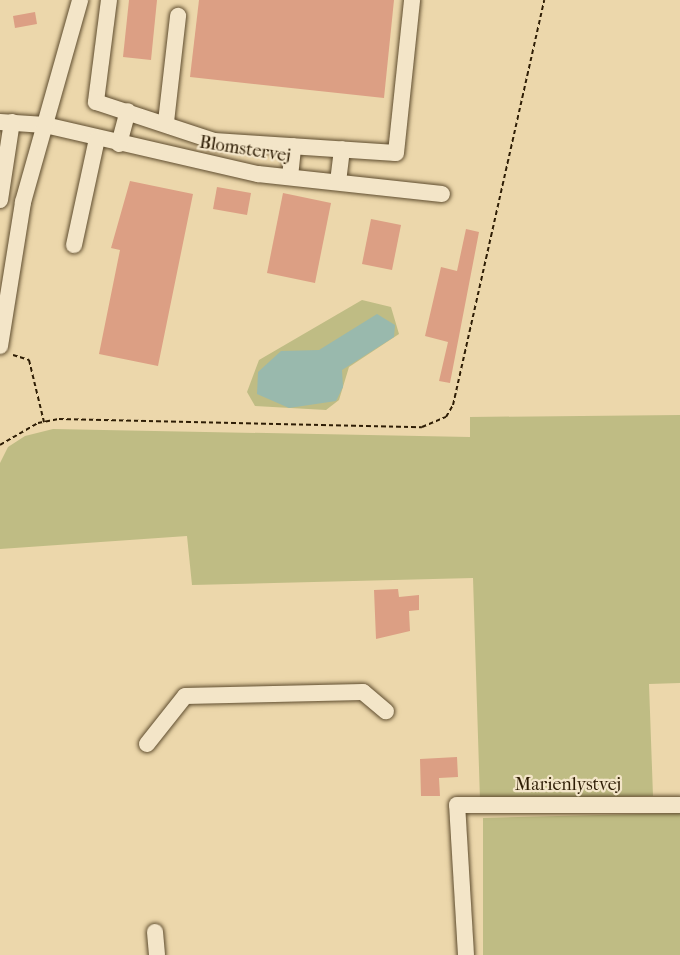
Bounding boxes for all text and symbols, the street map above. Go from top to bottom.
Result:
street label: Blomstervej [198,132,292,168]
street label: Marienlystvej [515,774,621,796]

